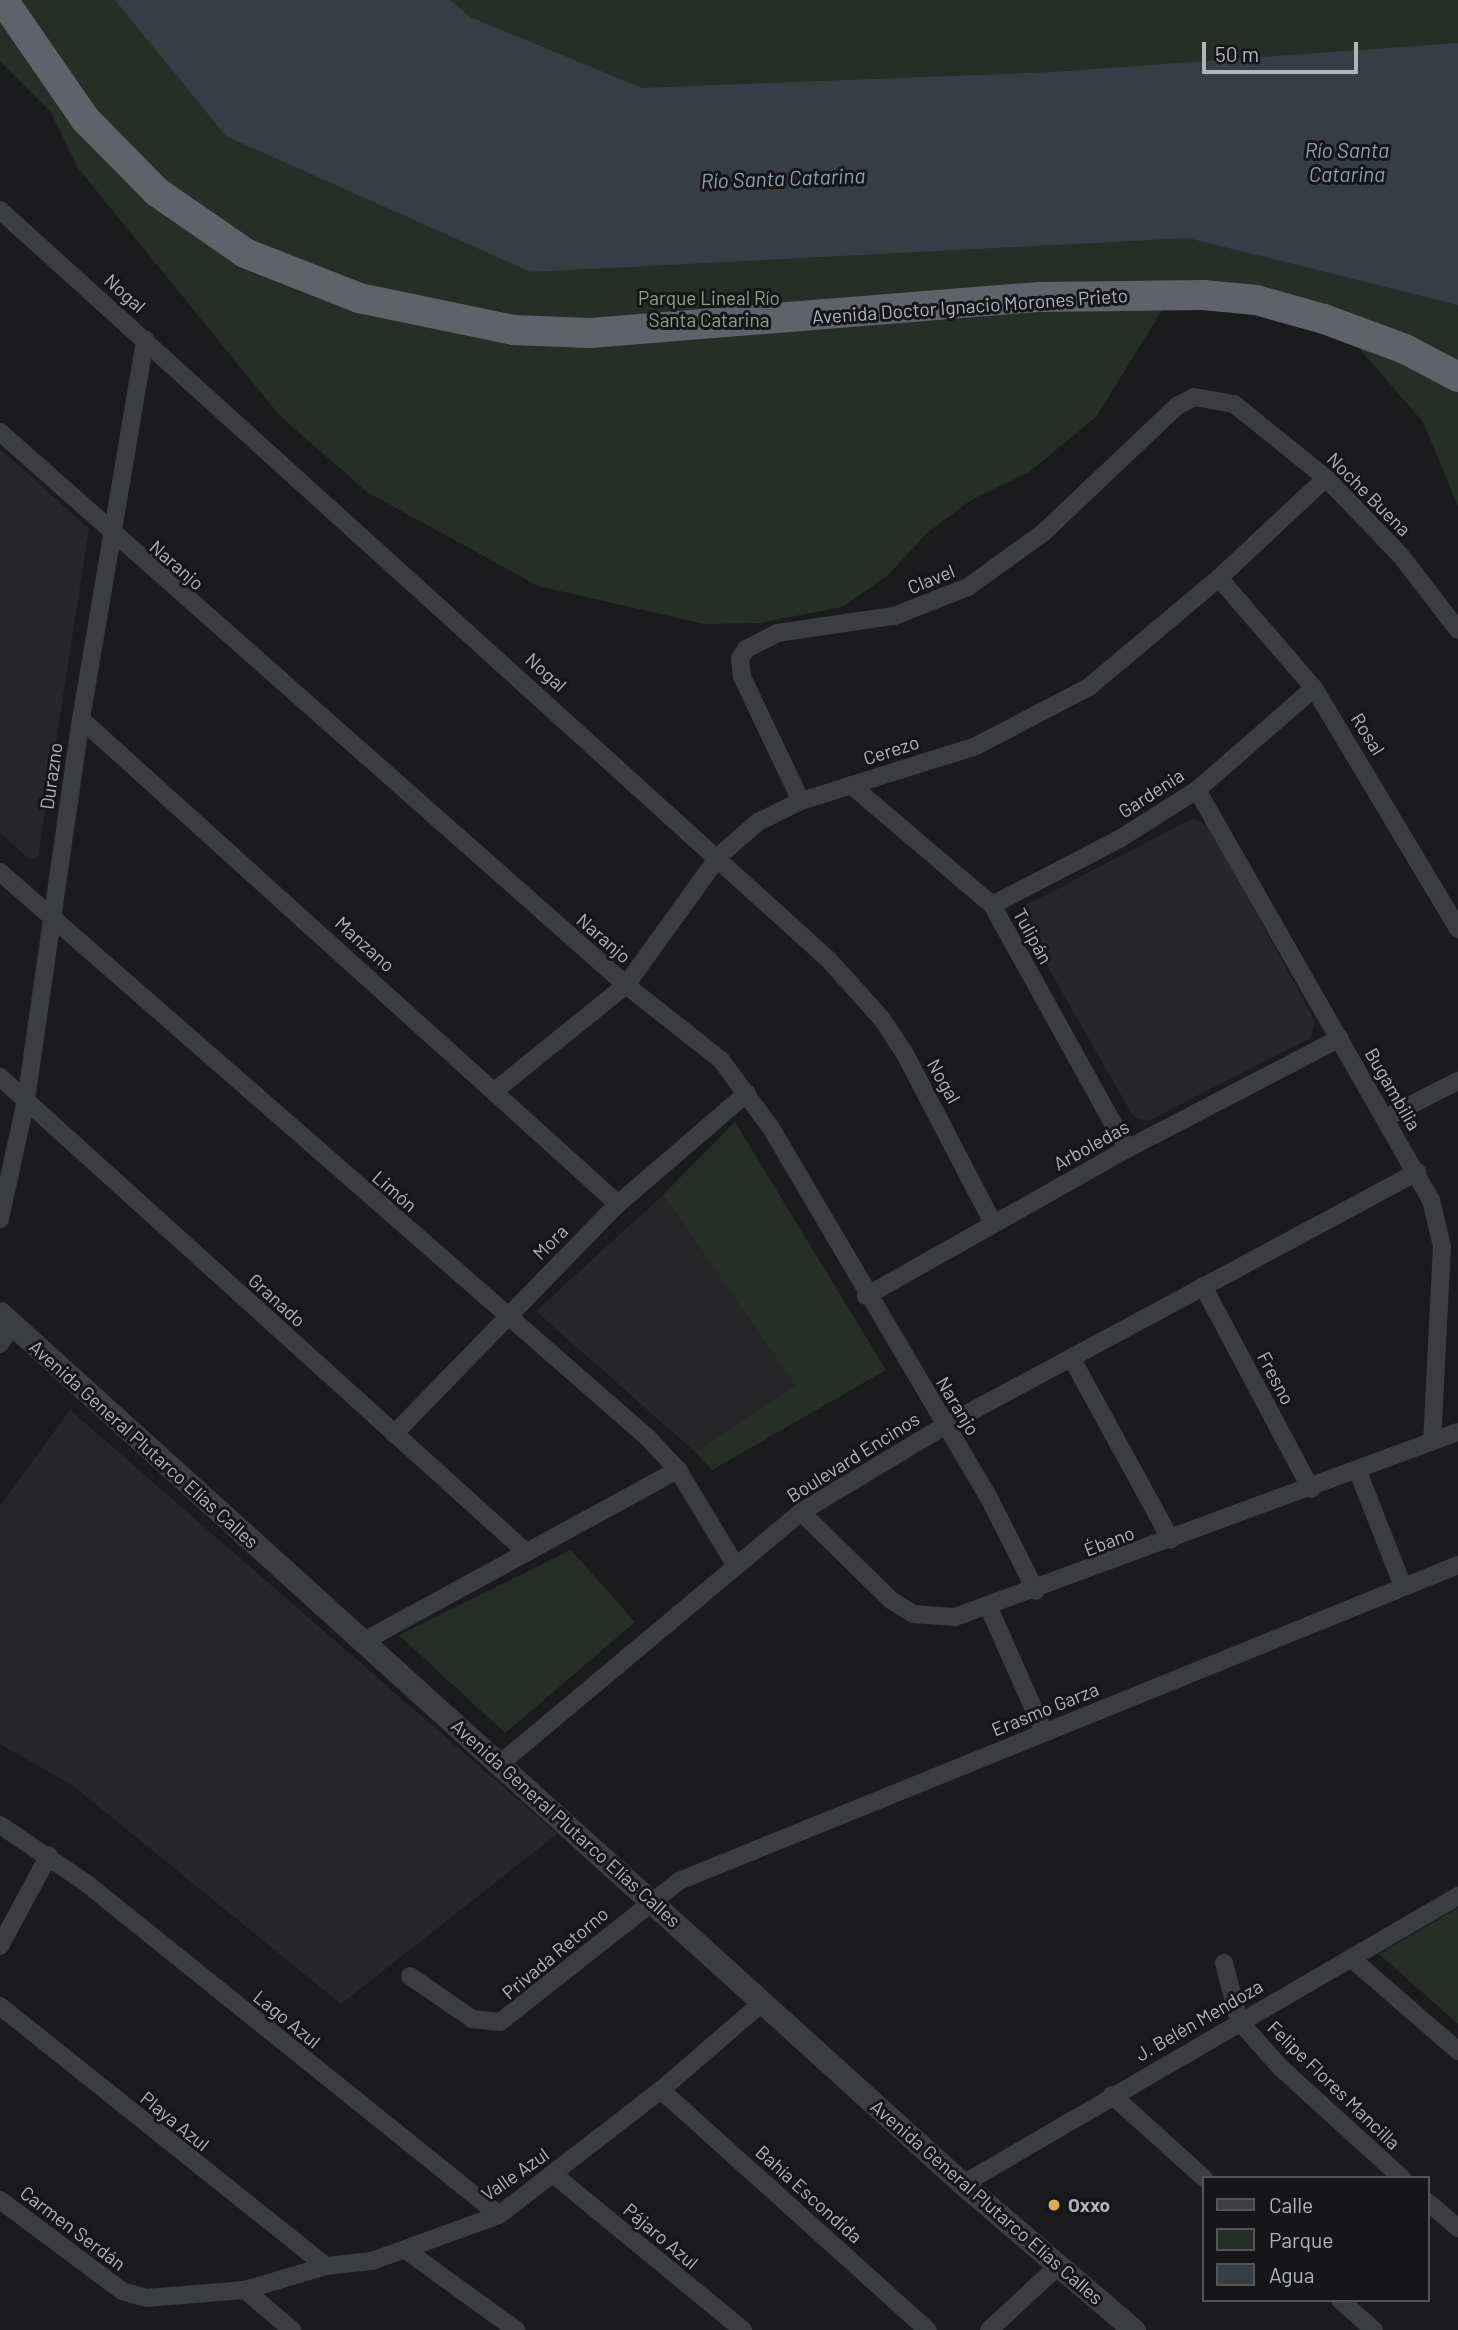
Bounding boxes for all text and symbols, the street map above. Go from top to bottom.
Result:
scale bar [1206,28,1362,72]
text: 50 m [1215,41,1259,66]
water label: Río Santa Catarina [1305,137,1389,187]
water label: Río Santa Catarina [700,163,866,193]
street label: Nogal [100,269,150,317]
street label: Avenida Doctor Ignacio Morones Prieto [811,284,1129,328]
park label: Parque Lineal Río Santa Catarina [638,287,780,331]
street label: Noche Buena [1322,447,1416,541]
street label: Naranjo [145,535,209,595]
street label: Clavel [904,559,958,599]
street label: Nogal [521,648,571,696]
street label: Rosal [1346,709,1390,759]
street label: Cerezo [860,730,922,770]
street label: Durazno [35,741,67,811]
street label: Gardenia [1114,763,1188,823]
street label: Tulipán [1009,904,1057,968]
street label: Naranjo [572,908,636,968]
street label: Manzano [331,911,399,977]
street label: Bugambilia [1360,1044,1426,1134]
street label: Nogal [923,1055,965,1107]
street label: Arboledas [1049,1115,1133,1175]
street label: Limón [368,1165,422,1217]
street label: Mora [528,1220,572,1264]
street label: Granado [244,1268,310,1332]
street label: Avenida General Plutarco Elías Calles [25,1335,263,1553]
street label: Fresno [1253,1348,1299,1408]
street label: Naranjo [932,1373,984,1439]
street label: Boulevard Encinos [782,1407,924,1507]
street label: Ébano [1081,1521,1137,1561]
street label: Erasmo Garza [988,1677,1102,1741]
street label: Avenida General Plutarco Elías Calles [447,1714,685,1932]
street label: Privada Retorno [497,1902,613,2004]
street label: J. Belén Mendoza [1131,1974,1267,2066]
street label: Lago Azul [249,1985,325,2053]
street label: Felipe Flores Mancilla [1263,2016,1405,2154]
street label: Playa Azul [136,2086,214,2156]
street label: Avenida General Plutarco Elías Calles [866,2095,1108,2309]
street label: Bahía Escondida [751,2140,867,2248]
street label: Valle Azul [477,2143,553,2205]
legend [1202,2176,1430,2302]
street label: Carmen Serdán [16,2181,130,2275]
text: Calle [1269,2192,1313,2217]
place label: Oxxo [1068,2194,1110,2216]
marker: Oxxo [1046,2197,1062,2213]
street label: Pájaro Azul [619,2198,703,2274]
text: Parque [1269,2227,1334,2252]
text: Agua [1269,2262,1315,2287]

